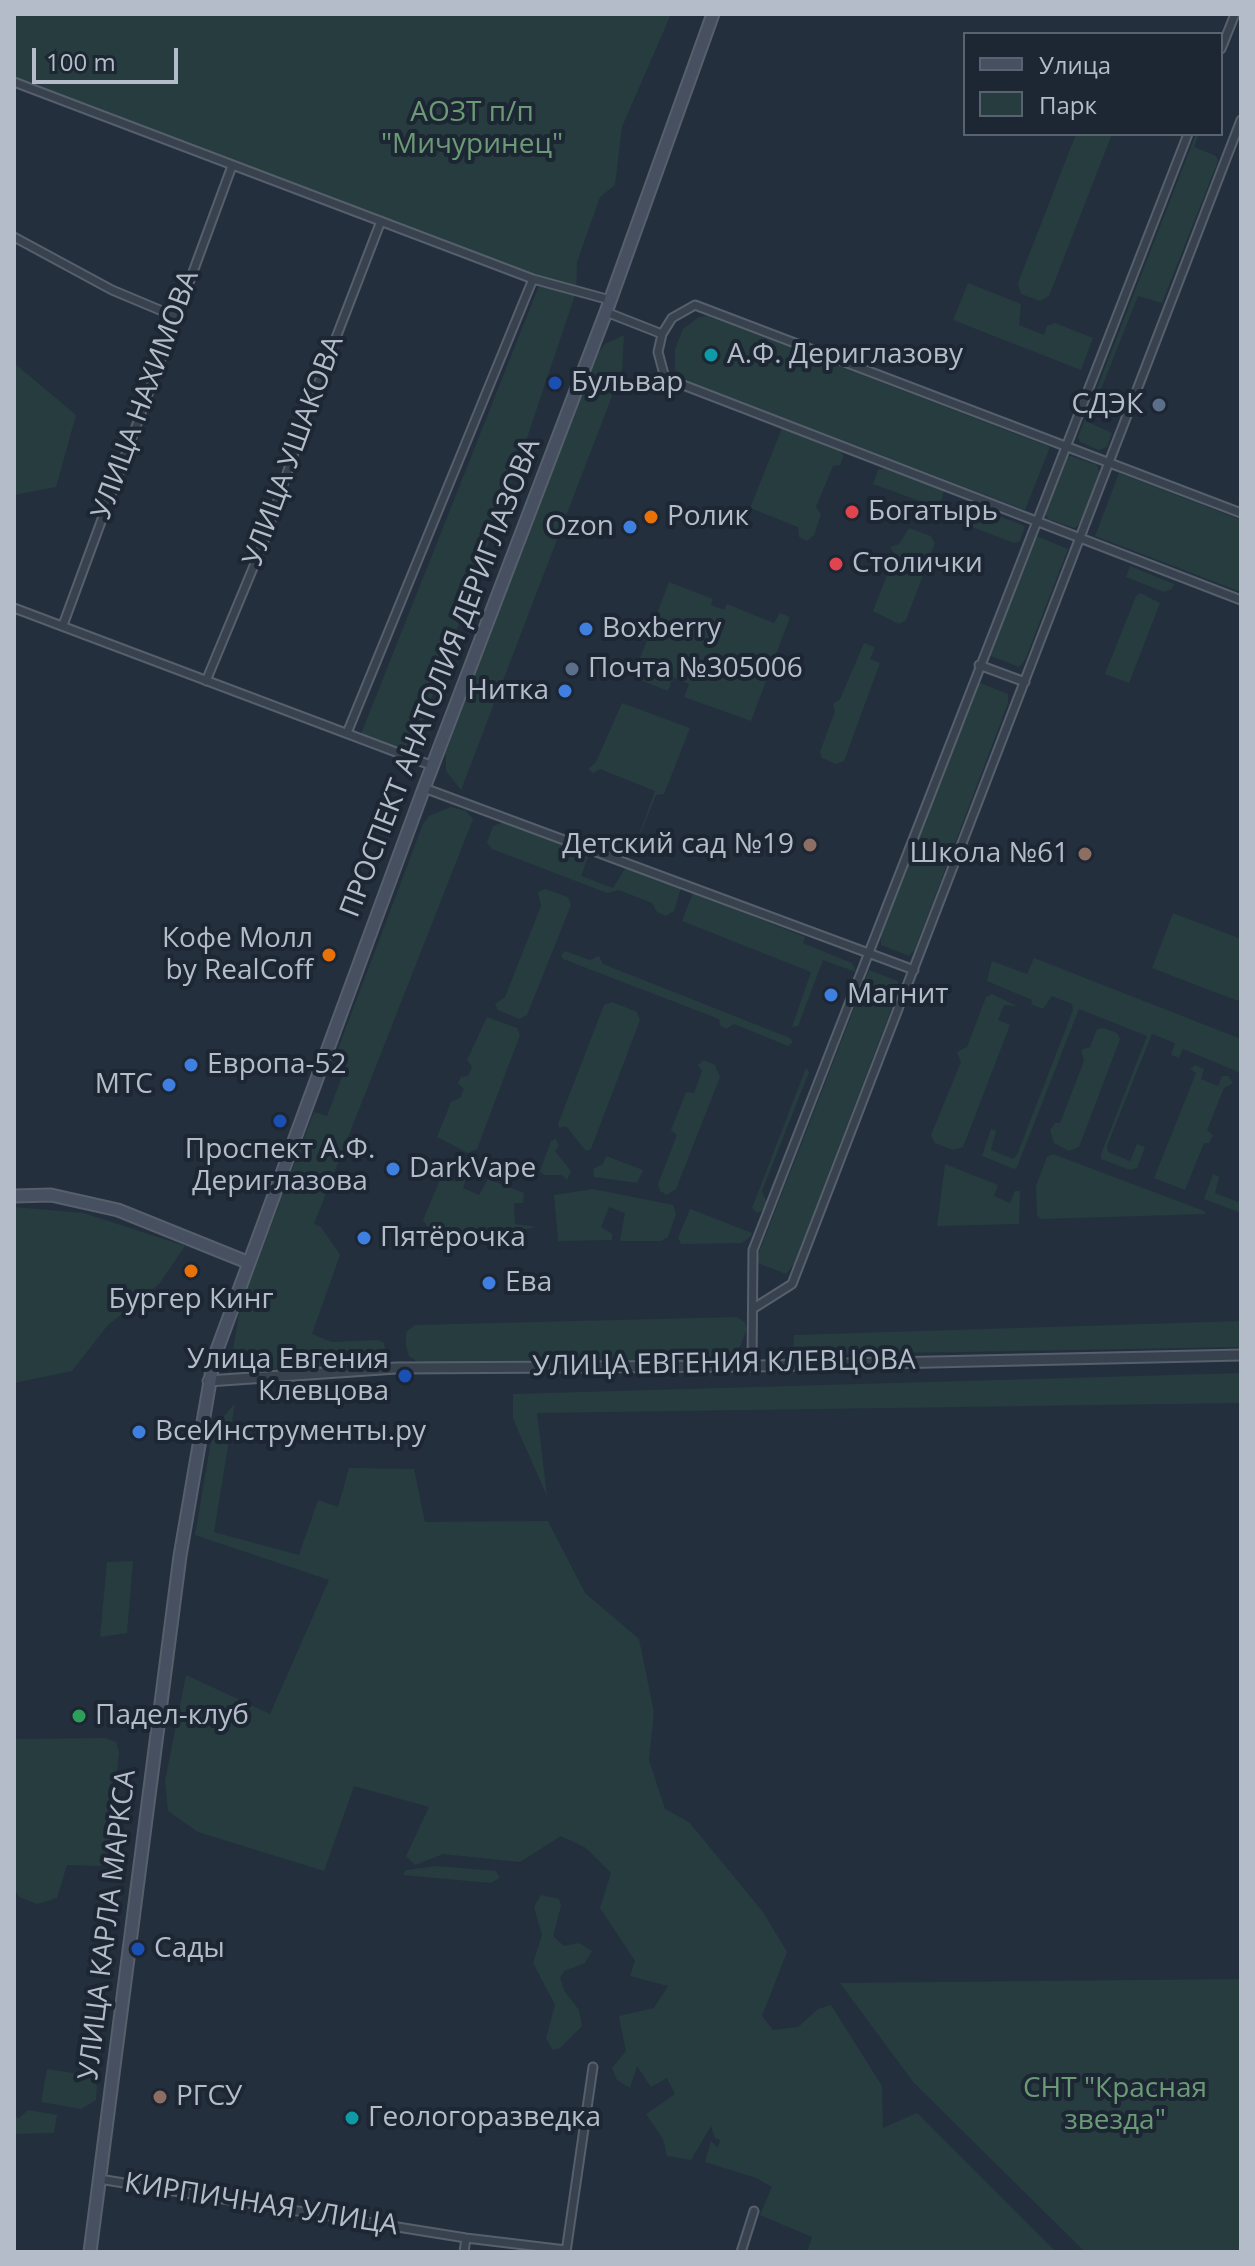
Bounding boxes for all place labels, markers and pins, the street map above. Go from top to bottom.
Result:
place label: А.Ф. Дериглазову [727,338,963,372]
marker: А.Ф. Дериглазову [702,346,720,364]
place label: Бульвар [571,366,683,400]
marker: Бульвар [546,374,564,392]
place label: СДЭК [1071,388,1143,422]
marker: СДЭК [1150,396,1168,414]
place label: Богатырь [868,495,998,529]
place label: Ролик [667,500,749,534]
marker: Богатырь [843,503,861,521]
marker: Ролик [642,508,660,526]
place label: Ozon [545,510,614,544]
marker: Ozon [621,518,639,536]
place label: Столички [852,547,983,581]
marker: Столички [827,555,845,573]
place label: Boxberry [602,612,721,646]
marker: Boxberry [577,620,595,638]
place label: Почта №305006 [588,652,803,686]
marker: Почта №305006 [563,660,581,678]
place label: Нитка [467,674,549,708]
marker: Нитка [556,682,574,700]
place label: Детский сад №19 [562,828,794,862]
marker: Детский сад №19 [801,836,819,854]
place label: Школа №61 [909,837,1069,871]
marker: Школа №61 [1076,845,1094,863]
place label: Кофе Молл by RealCoff [162,922,313,988]
marker: Кофе Молл by RealCoff [320,946,338,964]
place label: Магнит [847,978,949,1012]
marker: Магнит [822,986,840,1004]
place label: Европа-52 [207,1048,347,1082]
marker: Европа-52 [182,1056,200,1074]
place label: МТС [95,1068,153,1102]
marker: МТС [160,1076,178,1094]
marker: Проспект А.Ф. Дериглазова [271,1112,289,1130]
place label: Проспект А.Ф. Дериглазова [185,1133,375,1199]
place label: DarkVape [409,1152,536,1186]
marker: DarkVape [384,1160,402,1178]
place label: Пятёрочка [380,1221,526,1255]
marker: Пятёрочка [355,1229,373,1247]
marker: Бургер Кинг [182,1262,200,1280]
place label: Ева [505,1266,552,1300]
marker: Ева [480,1274,498,1292]
place label: Бургер Кинг [108,1283,274,1317]
place label: Улица Евгения Клевцова [187,1343,389,1409]
marker: Улица Евгения Клевцова [396,1367,414,1385]
place label: ВсеИнструменты.ру [155,1415,426,1449]
marker: ВсеИнструменты.ру [130,1423,148,1441]
place label: Падел-клуб [95,1699,249,1733]
marker: Падел-клуб [70,1707,88,1725]
place label: Сады [154,1932,225,1966]
marker: Сады [129,1940,147,1958]
place label: РГСУ [176,2080,242,2114]
marker: РГСУ [151,2088,169,2106]
place label: Геологоразведка [368,2101,601,2135]
marker: Геологоразведка [343,2109,361,2127]

